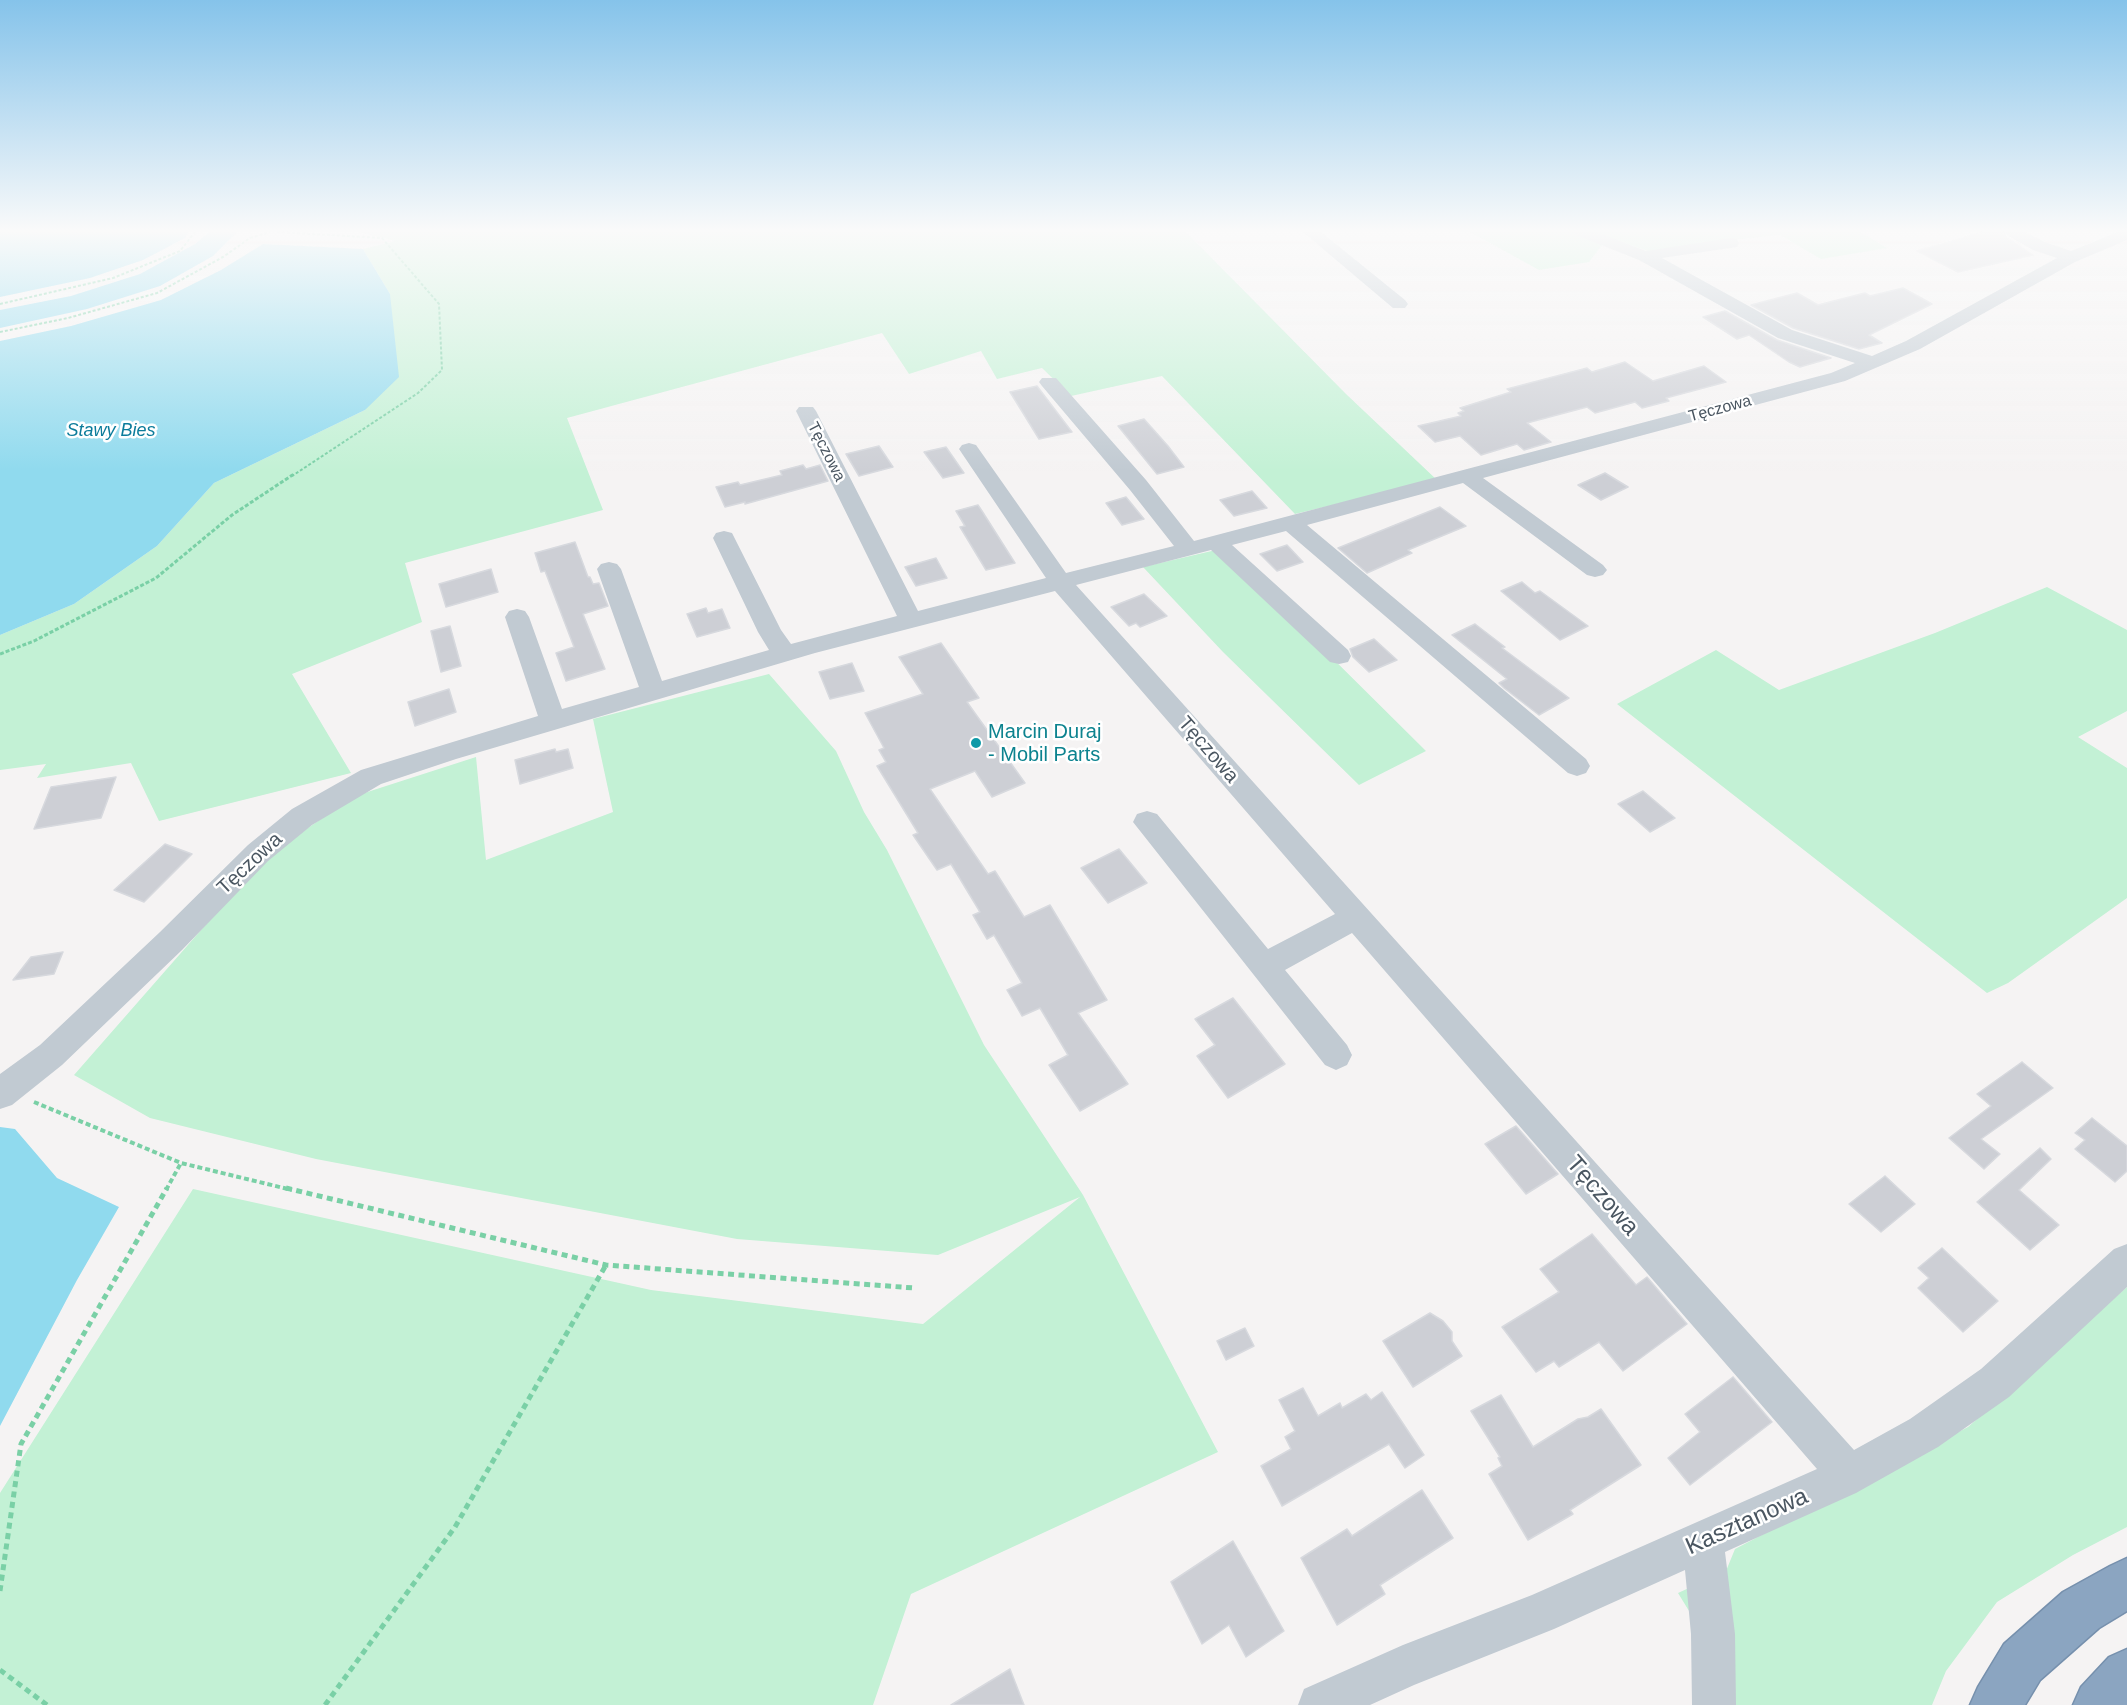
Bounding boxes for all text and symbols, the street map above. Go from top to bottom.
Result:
street label: Tęczowa [1687,391,1753,427]
street label: Tęczowa [803,419,849,485]
water label: Stawy Bies [66,420,156,442]
street label: Tęczowa [1173,712,1243,788]
place label: Marcin Duraj - Mobil Parts [988,720,1101,767]
marker: Marcin Duraj - Mobil Parts [969,736,983,750]
street label: Tęczowa [213,828,287,900]
street label: Tęczowa [1560,1150,1644,1242]
street label: Kasztanowa [1681,1482,1813,1562]

